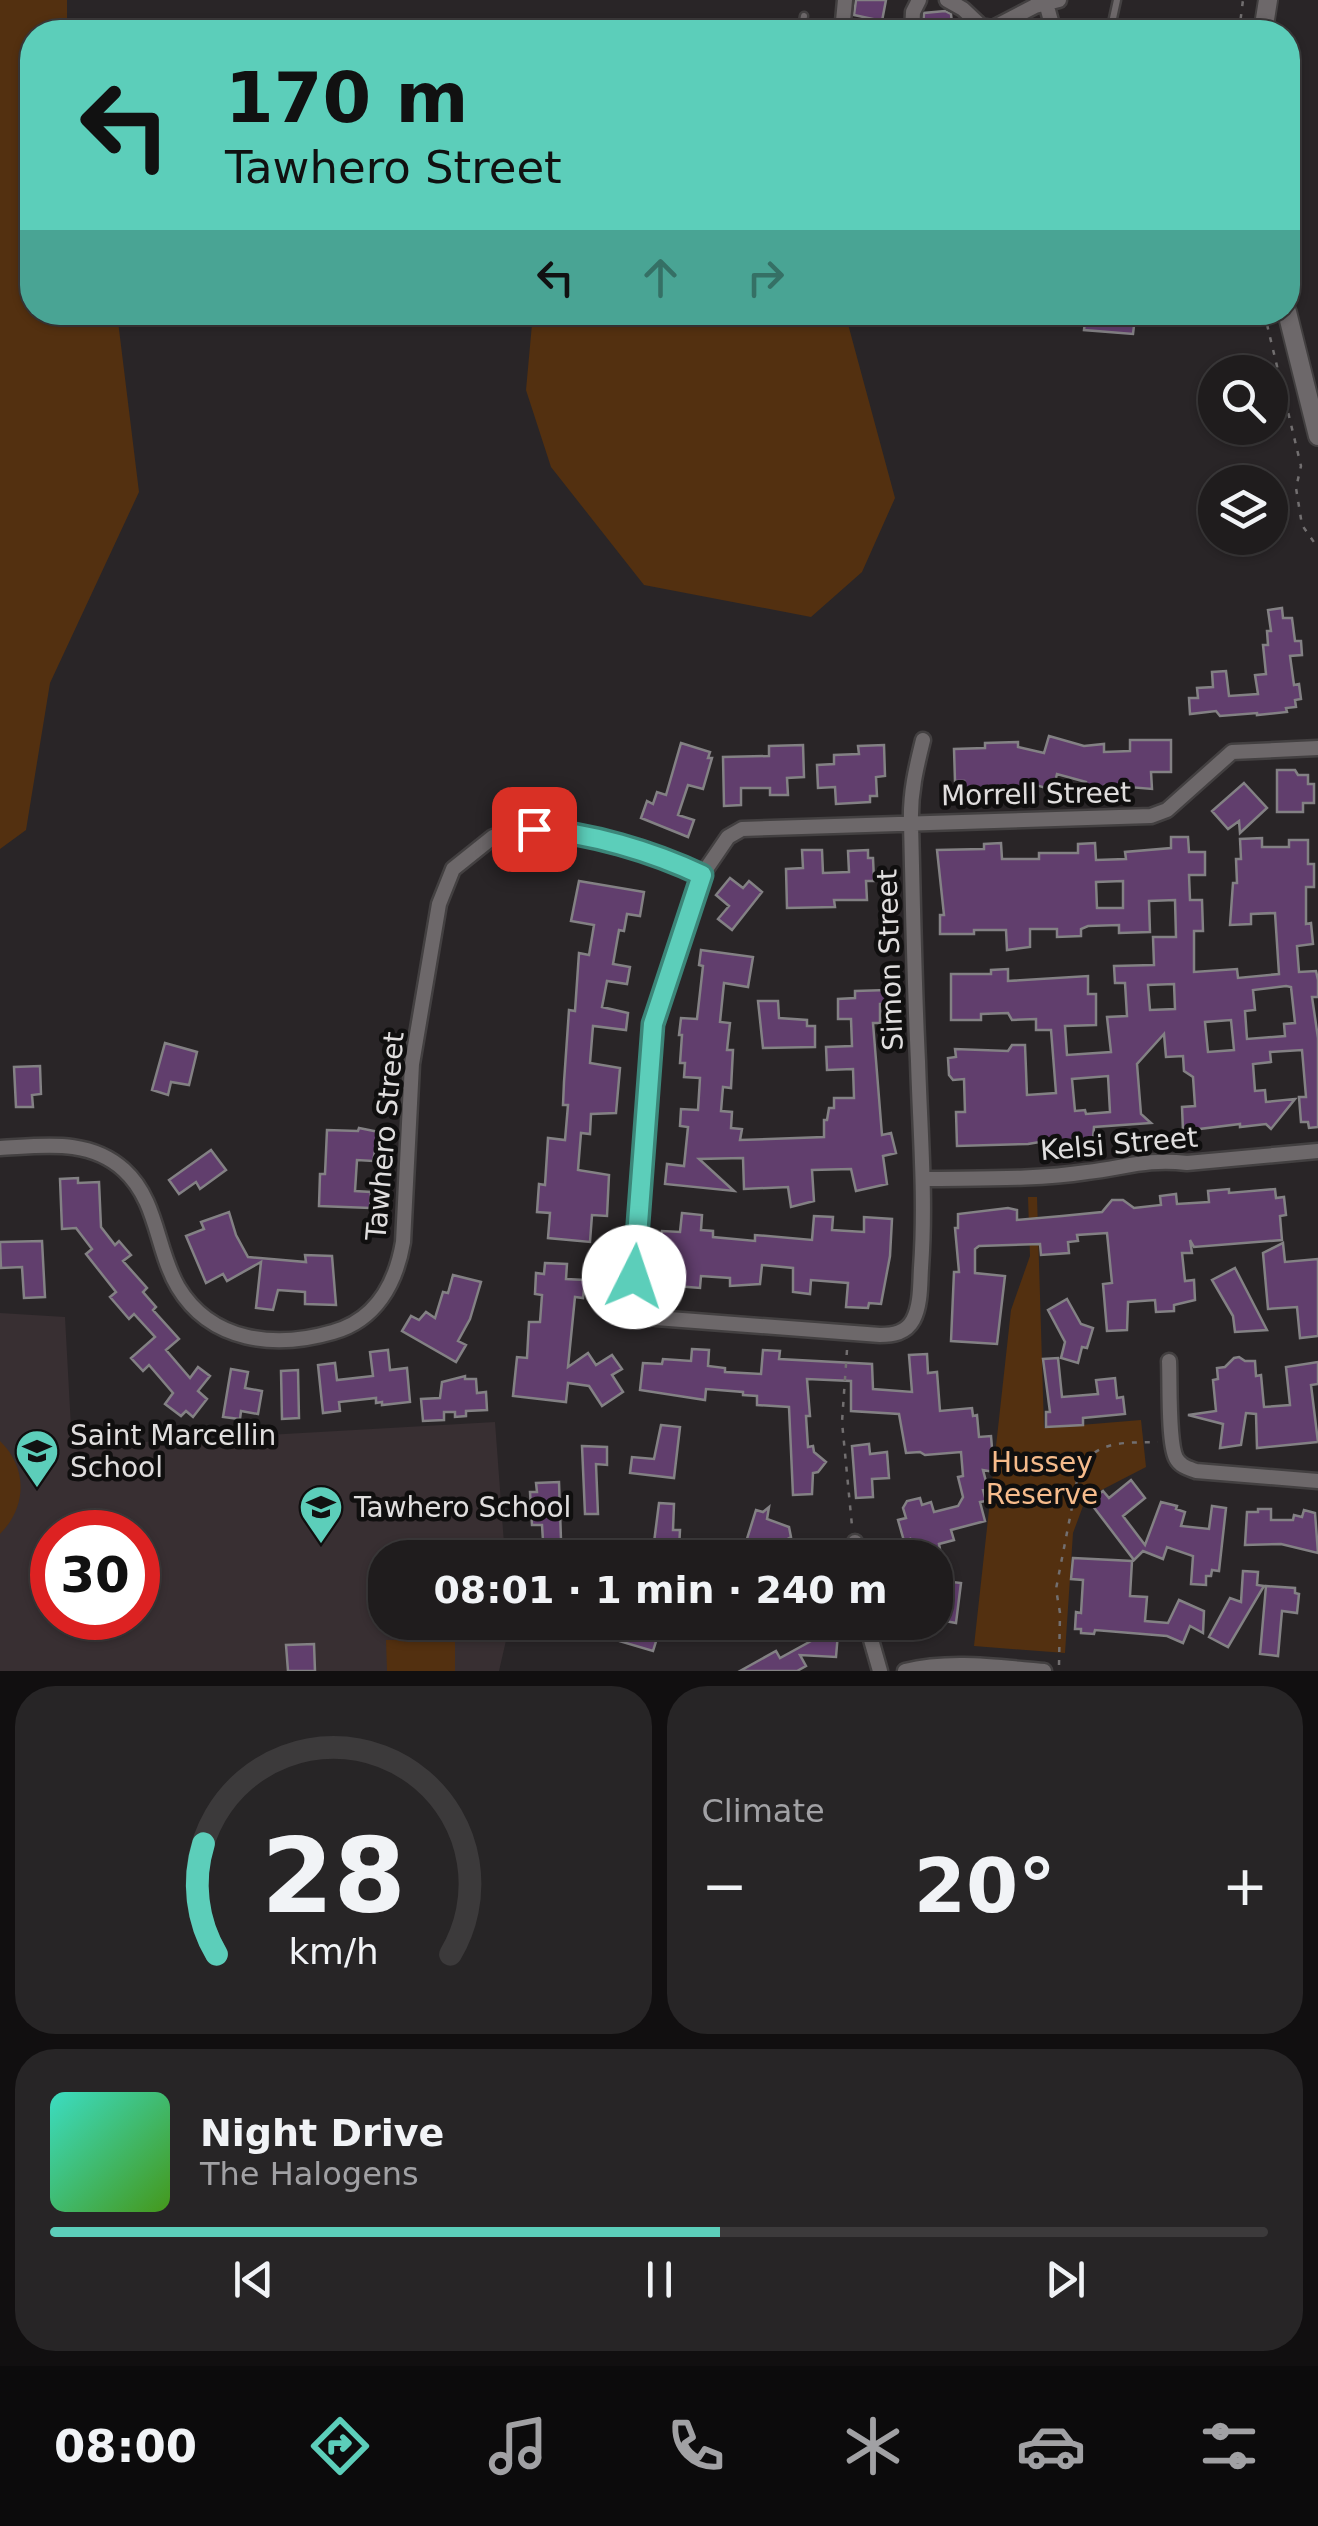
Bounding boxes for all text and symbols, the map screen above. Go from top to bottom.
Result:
text: 170 m [225,57,468,139]
icon: left [60,60,190,190]
text: Tawhero Street [225,141,562,194]
icon: left [528,250,583,305]
icon: ahead [633,250,688,305]
icon: right [738,250,793,305]
map controls [1198,355,1288,555]
button: search [1198,355,1288,445]
button: layers [1198,465,1288,555]
street label: Morrell Street [941,776,1131,812]
pin [492,787,577,872]
icon: arrive [507,802,562,857]
street label: Simon Street [870,869,910,1051]
street label: Tawhero Street [359,1030,411,1243]
street label: Kelsi Street [1039,1121,1199,1167]
position arrow [582,1225,686,1329]
place label: Saint Marcellin School [70,1419,276,1484]
school or university icon: Saint Marcellin School [14,1428,60,1489]
park label: Hussey Reserve [986,1446,1098,1511]
school or university icon: Tawhero School [298,1484,344,1545]
place label: Tawhero School [353,1491,571,1524]
speed limit sign: 30 [30,1510,160,1640]
text: 08:01 · 1 min · 240 m [433,1568,888,1612]
text: Climate [702,1792,825,1830]
text: 28 [261,1815,406,1937]
text: 20° [914,1842,1056,1930]
text: − [702,1854,748,1918]
text: + [1222,1854,1268,1918]
text: km/h [288,1931,378,1972]
text: Night Drive [200,2111,444,2155]
text: The Halogens [200,2155,419,2193]
icon: previous [226,2252,281,2307]
icon: pause [632,2252,687,2307]
icon: next [1038,2252,1093,2307]
icon: directions [305,2411,375,2481]
icon: music [483,2411,553,2481]
icon: phone [661,2411,731,2481]
icon: climate [838,2411,908,2481]
icon: car [1016,2411,1086,2481]
icon: filters [1194,2411,1264,2481]
text: 08:00 [54,2420,197,2473]

